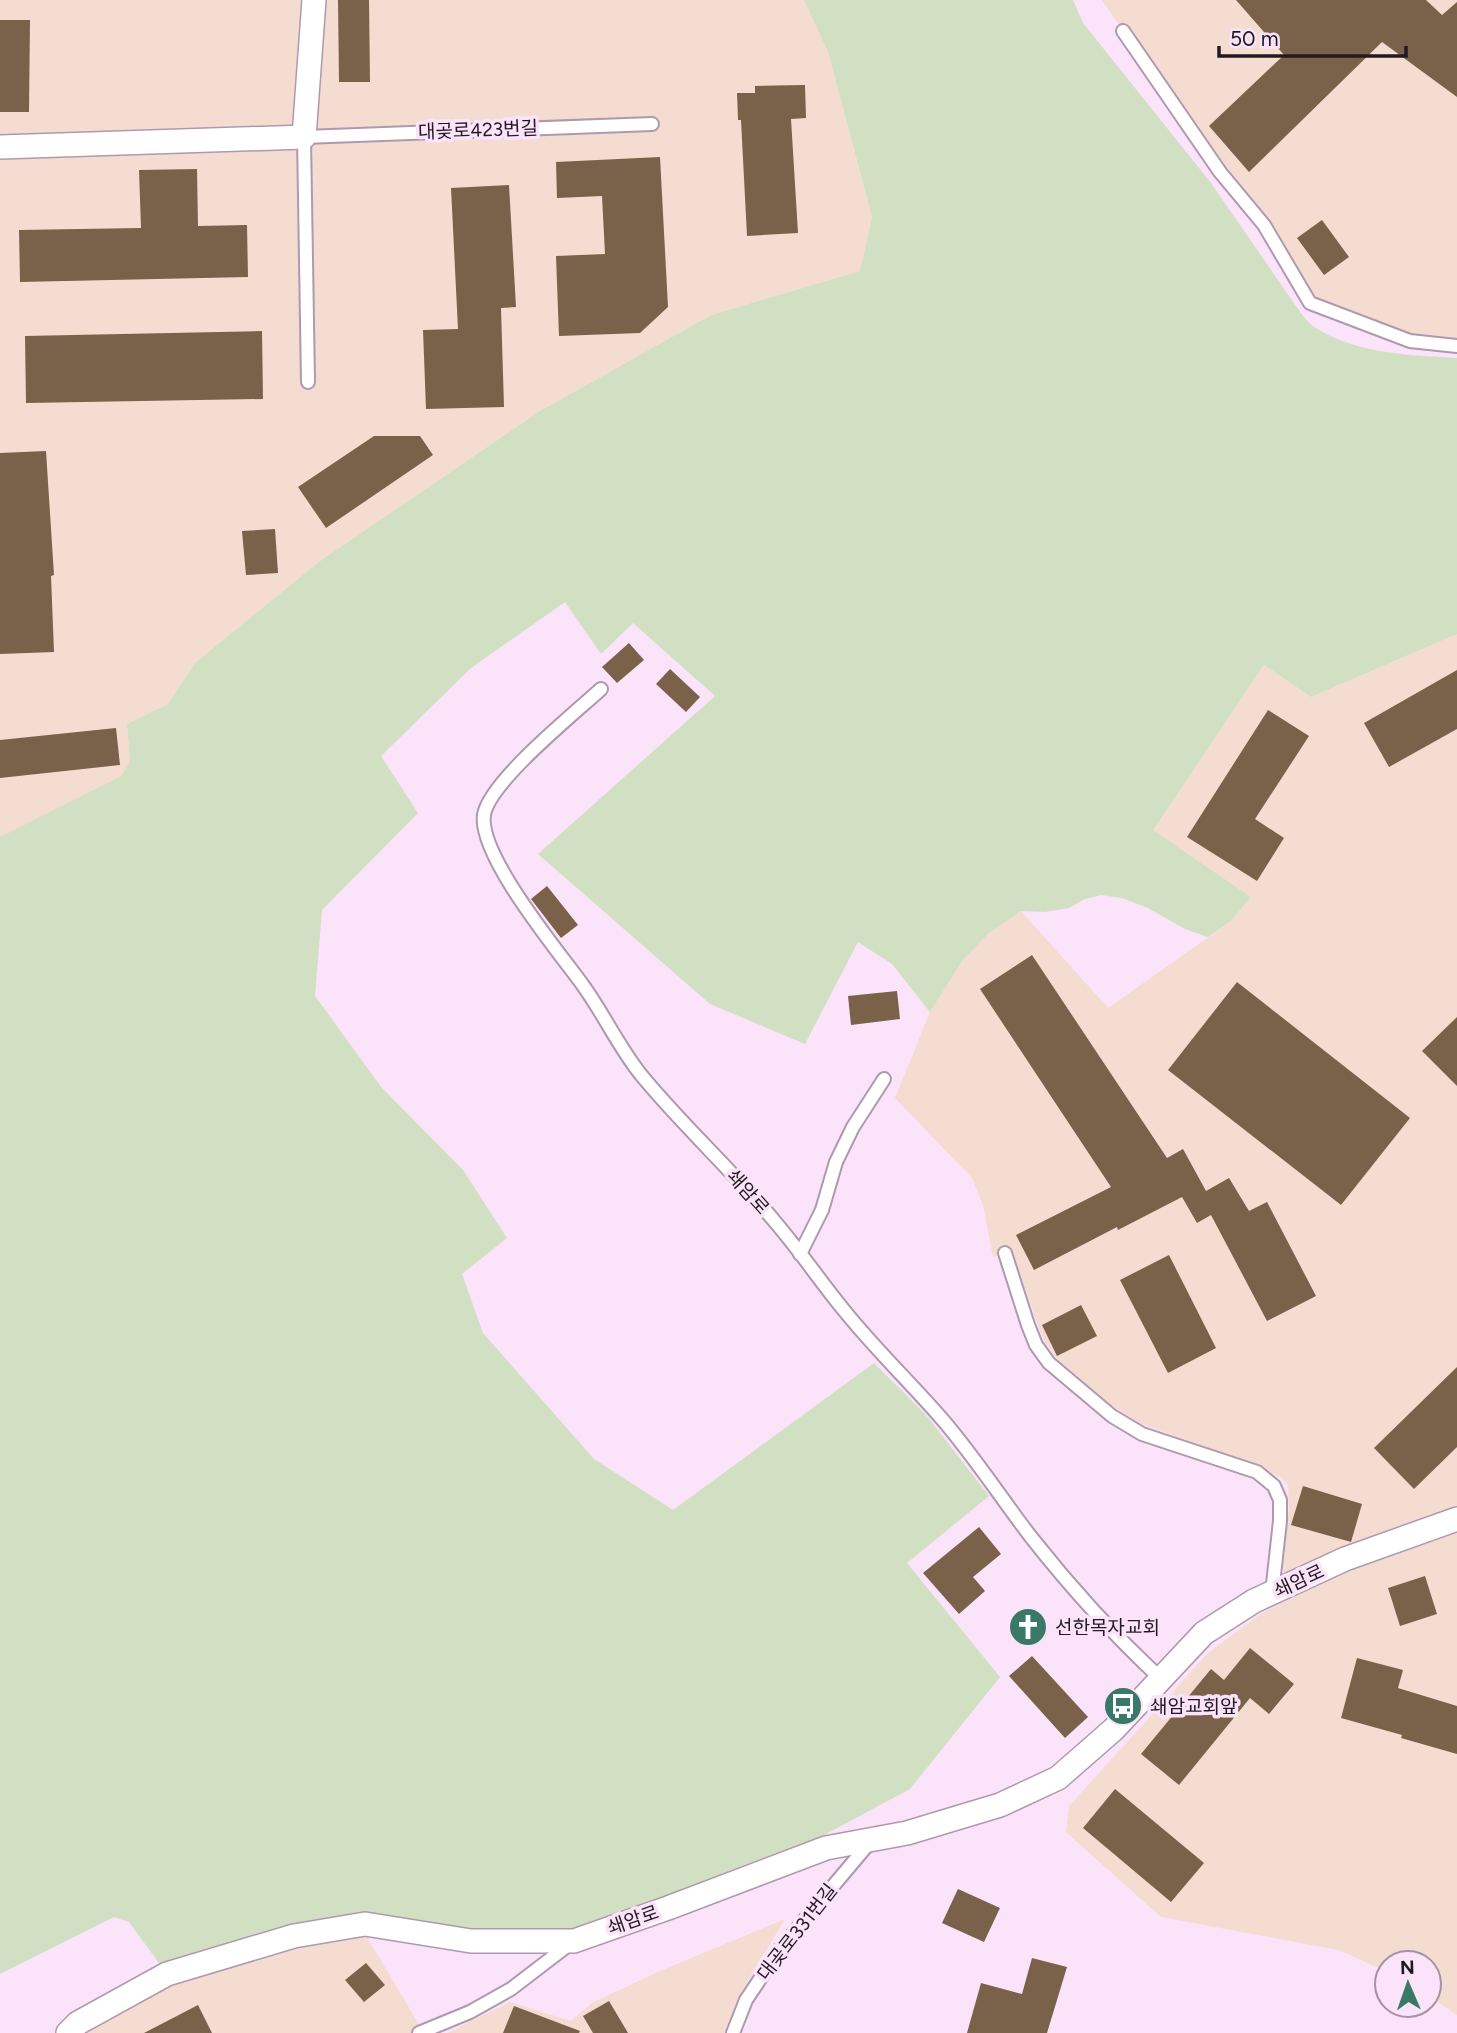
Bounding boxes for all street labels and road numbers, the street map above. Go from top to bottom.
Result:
street label: 대곶로423번길 [418,116,538,144]
street label: 쇄암로 [722,1165,774,1219]
street label: 쇄암로 [1270,1559,1328,1603]
street label: 대곶로331번길 [752,1879,842,1985]
street label: 쇄암로 [604,1901,662,1939]

